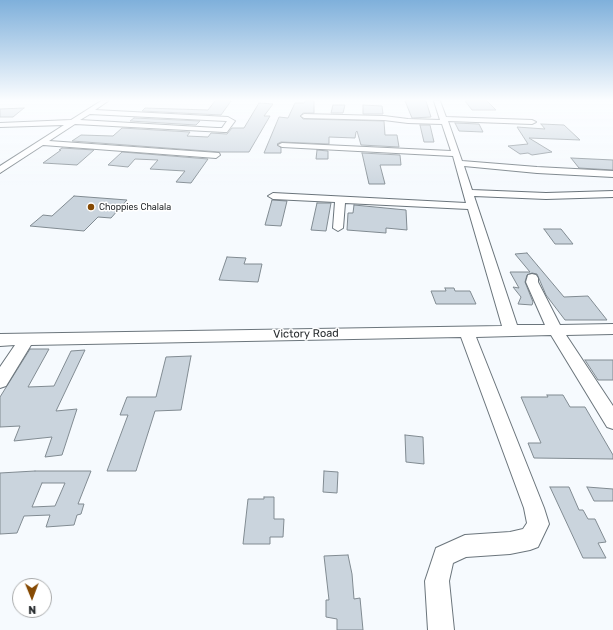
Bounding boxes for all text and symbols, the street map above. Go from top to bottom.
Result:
marker: Choppies Chalala [86,202,96,212]
place label: Choppies Chalala [99,202,171,212]
street label: Victory Road [273,327,339,341]
north arrow [12,578,52,618]
text: N [28,603,36,616]

